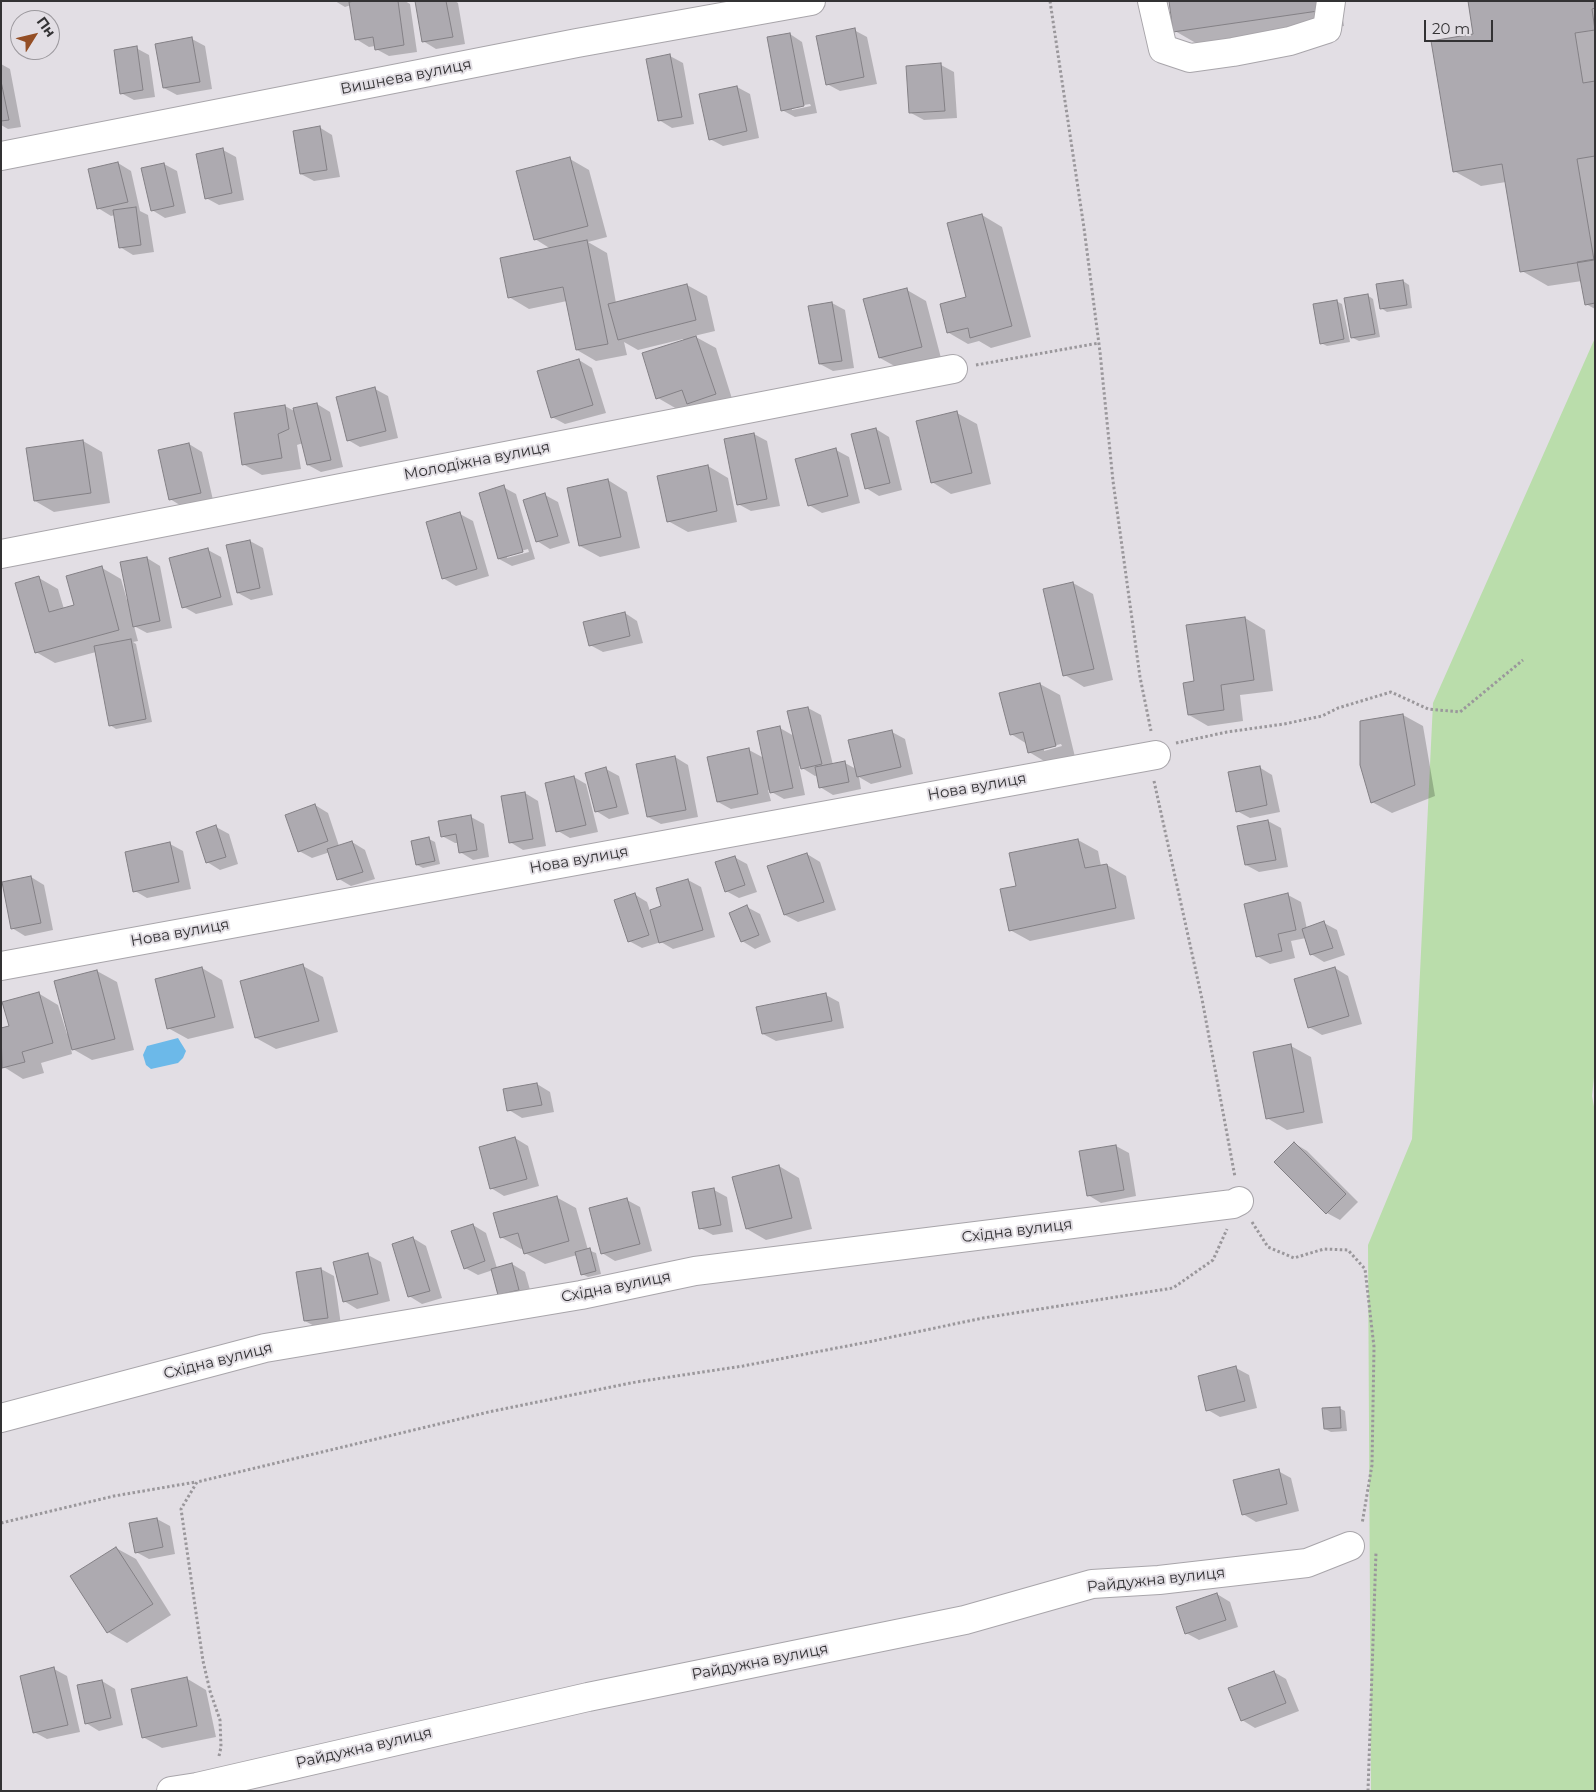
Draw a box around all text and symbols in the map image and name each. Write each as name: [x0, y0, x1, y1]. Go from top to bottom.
north arrow: [10, 10, 60, 60]
scale bar: [1426, 10, 1495, 42]
text: Пн: [33, 13, 60, 41]
text: 20 m: [1432, 19, 1470, 38]
street label: Вишнева вулиця: [339, 55, 473, 99]
street label: Молодіжна вулиця: [403, 438, 551, 484]
street label: Нова вулиця: [926, 769, 1028, 805]
street label: Нова вулиця: [528, 842, 630, 878]
street label: Нова вулиця: [129, 915, 231, 951]
street label: Східна вулиця: [961, 1215, 1073, 1247]
street label: Східна вулиця: [560, 1268, 672, 1306]
street label: Східна вулиця: [162, 1339, 274, 1383]
street label: Райдужна вулиця: [1086, 1564, 1226, 1596]
street label: Райдужна вулиця: [690, 1640, 830, 1684]
street label: Райдужна вулиця: [294, 1724, 434, 1772]

